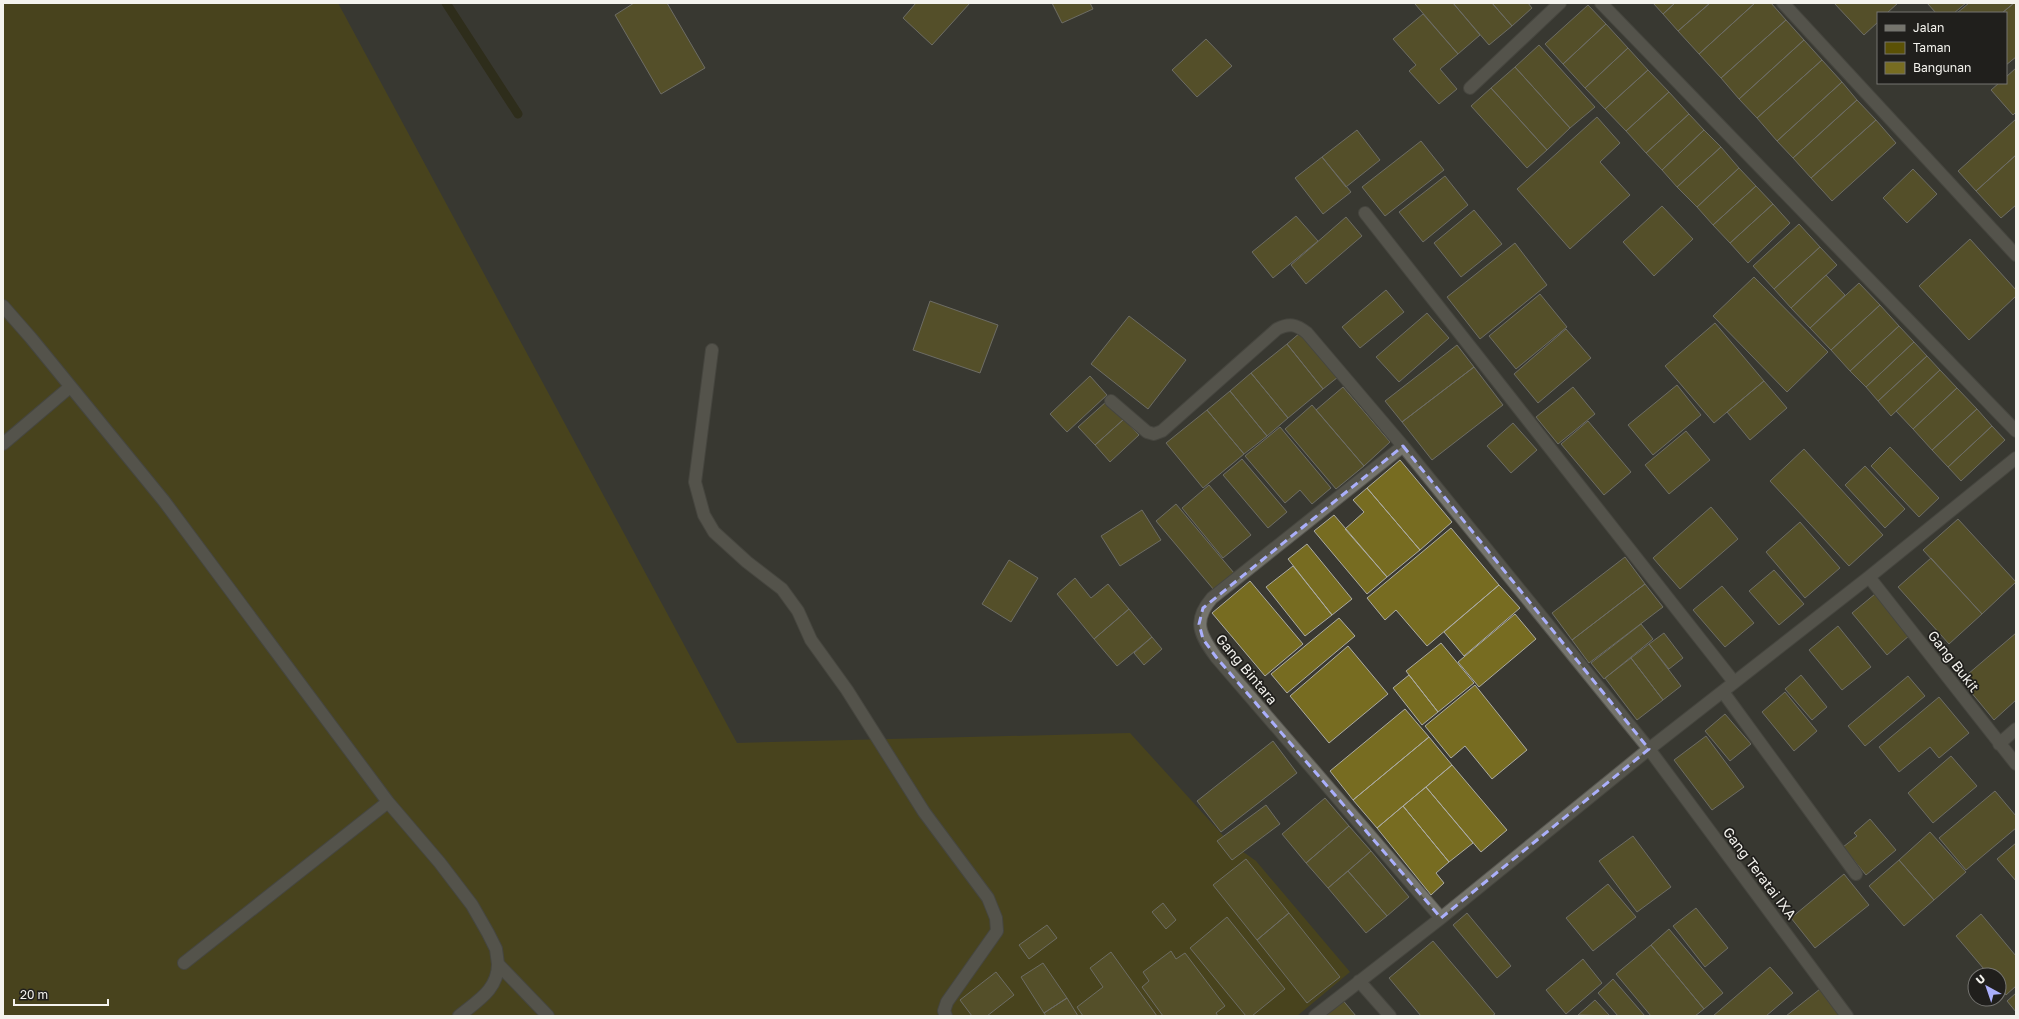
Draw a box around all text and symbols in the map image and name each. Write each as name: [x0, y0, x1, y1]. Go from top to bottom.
legend: [1877, 12, 2007, 84]
text: Jalan: [1913, 20, 1944, 35]
text: Taman: [1913, 40, 1951, 55]
text: Bangunan: [1913, 60, 1971, 75]
street label: Gang Bukit: [1925, 627, 1983, 695]
street label: Gang Bintara: [1213, 630, 1281, 708]
street label: Gang Teratai IXA: [1720, 823, 1801, 923]
north arrow: [1967, 967, 2007, 1007]
text: U: [1973, 971, 1988, 987]
scale bar: [14, 981, 108, 1007]
text: 20 m: [20, 987, 48, 1002]

